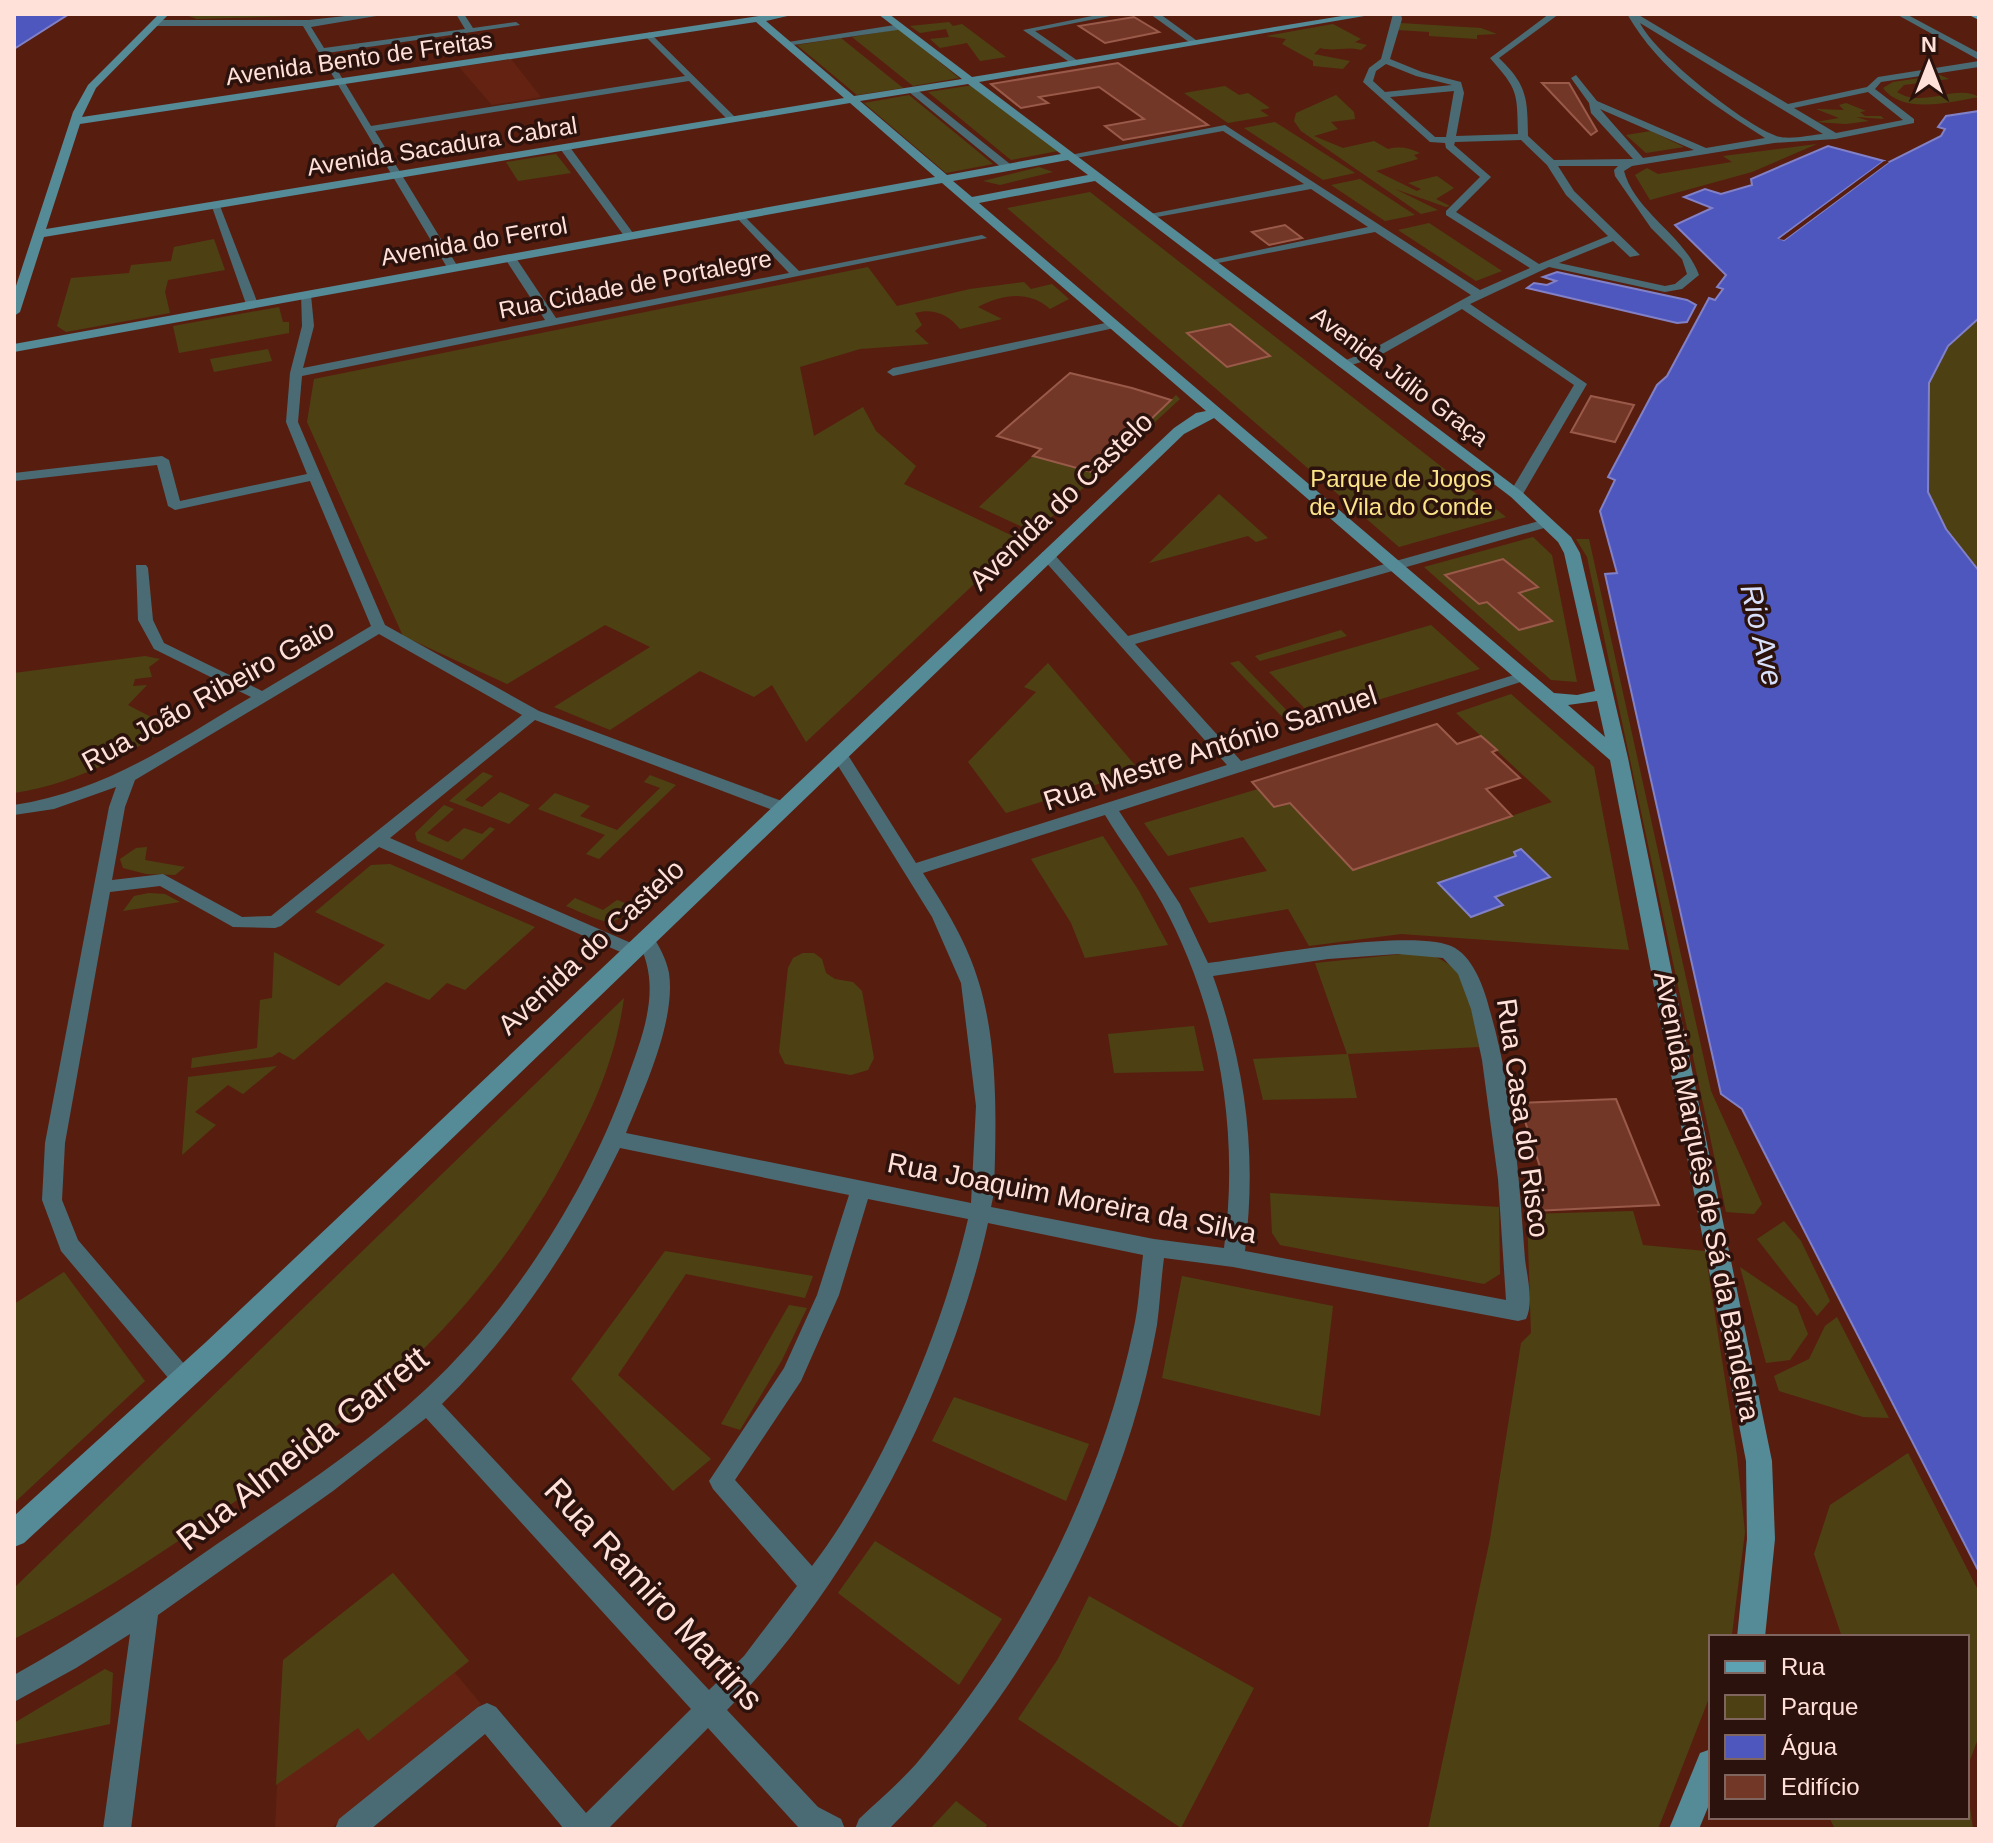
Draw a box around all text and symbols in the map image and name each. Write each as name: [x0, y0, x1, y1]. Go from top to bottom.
north arrow: [1889, 24, 1969, 104]
street label: Avenida Bento de Freitas: [224, 26, 494, 90]
text: N: [1921, 32, 1937, 57]
street label: Avenida Sacadura Cabral: [305, 111, 579, 181]
street label: Avenida do Ferrol: [379, 211, 569, 271]
street label: Rua Cidade de Portalegre: [496, 244, 774, 324]
street label: Avenida Júlio Graça: [1306, 301, 1494, 452]
street label: Avenida do Castelo: [963, 406, 1159, 596]
park label: Parque de Jogos de Vila do Conde: [1309, 465, 1493, 520]
water label: Rio Ave: [1734, 581, 1790, 689]
street label: Rua João Ribeiro Gaio: [77, 613, 339, 777]
street label: Rua Mestre António Samuel: [1039, 679, 1381, 817]
street label: Avenida do Castelo: [492, 853, 690, 1041]
street label: Avenida Marquês de Sá da Bandeira: [1648, 969, 1766, 1424]
street label: Rua Casa do Risco: [1491, 996, 1555, 1240]
street label: Rua Joaquim Moreira da Silva: [885, 1147, 1259, 1249]
street label: Rua Almeida Garrett: [169, 1338, 435, 1558]
street label: Rua Ramiro Martins: [537, 1470, 771, 1718]
legend: [1709, 1635, 1969, 1819]
text: Rua: [1781, 1653, 1826, 1680]
text: Parque: [1781, 1693, 1858, 1720]
text: Água: [1781, 1733, 1838, 1760]
text: Edifício: [1781, 1773, 1860, 1800]

